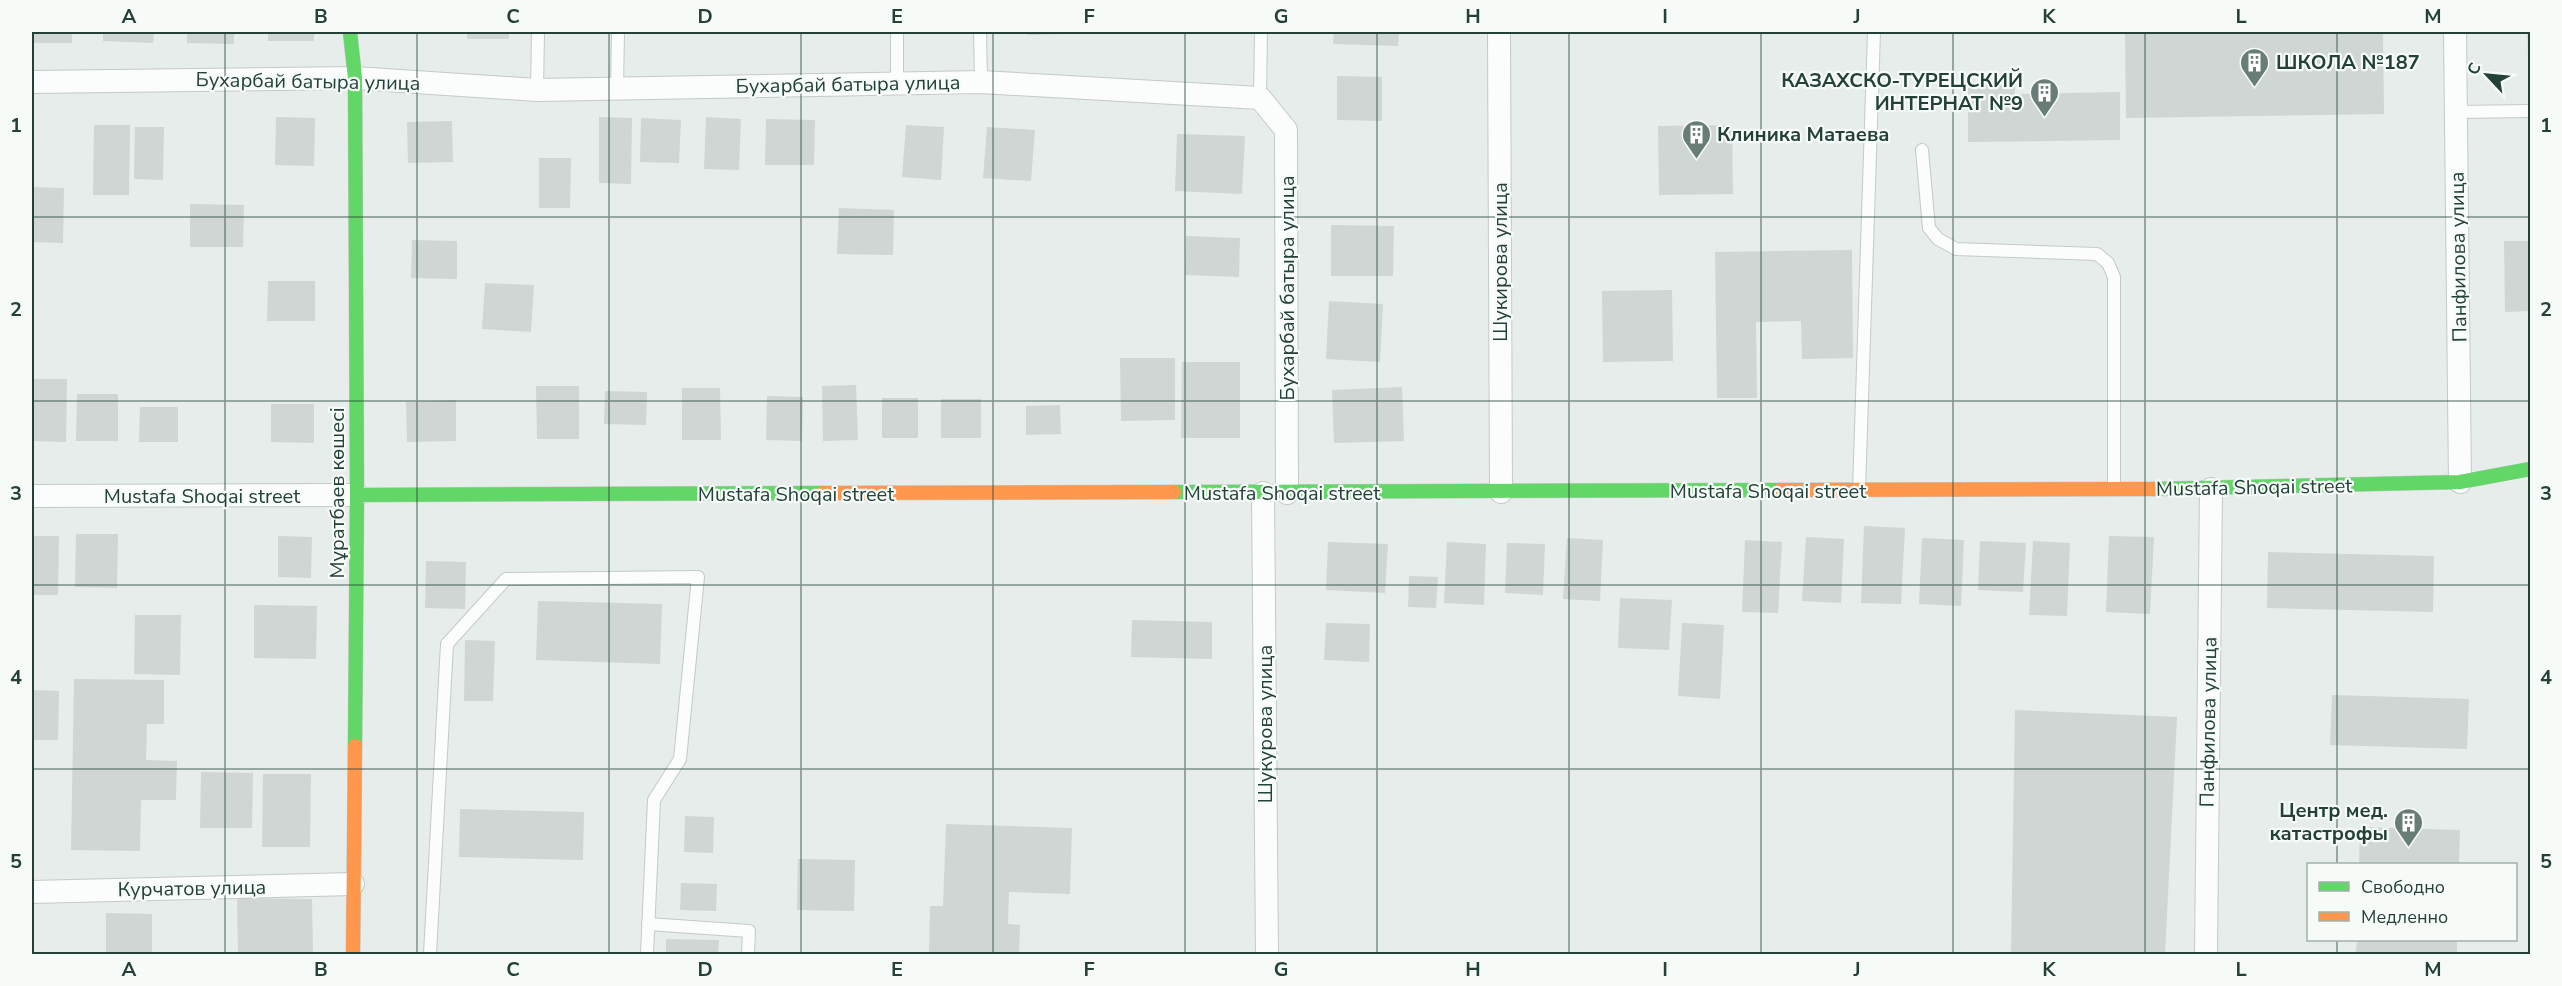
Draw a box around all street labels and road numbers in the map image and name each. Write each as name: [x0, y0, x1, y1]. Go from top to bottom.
street label: Бухарбай батыра улица: [195, 66, 421, 97]
street label: Бухарбай батыра улица: [735, 69, 961, 100]
street label: Панфилова улица: [2444, 171, 2473, 343]
street label: Бухарбай батыра улица: [1274, 176, 1301, 400]
street label: Шукирова улица: [1487, 182, 1514, 342]
street label: Мұратбаев көшесі: [324, 408, 351, 578]
street label: Mustafa Shoqai street: [2156, 472, 2353, 503]
street label: Mustafa Shoqai street: [1670, 478, 1867, 505]
street label: Mustafa Shoqai street: [1184, 480, 1381, 507]
street label: Mustafa Shoqai street: [698, 481, 895, 508]
street label: Mustafa Shoqai street: [104, 483, 301, 510]
street label: Панфилова улица: [2194, 636, 2223, 808]
street label: Шукурова улица: [1252, 645, 1279, 803]
street label: Курчатов улица: [118, 874, 266, 903]

